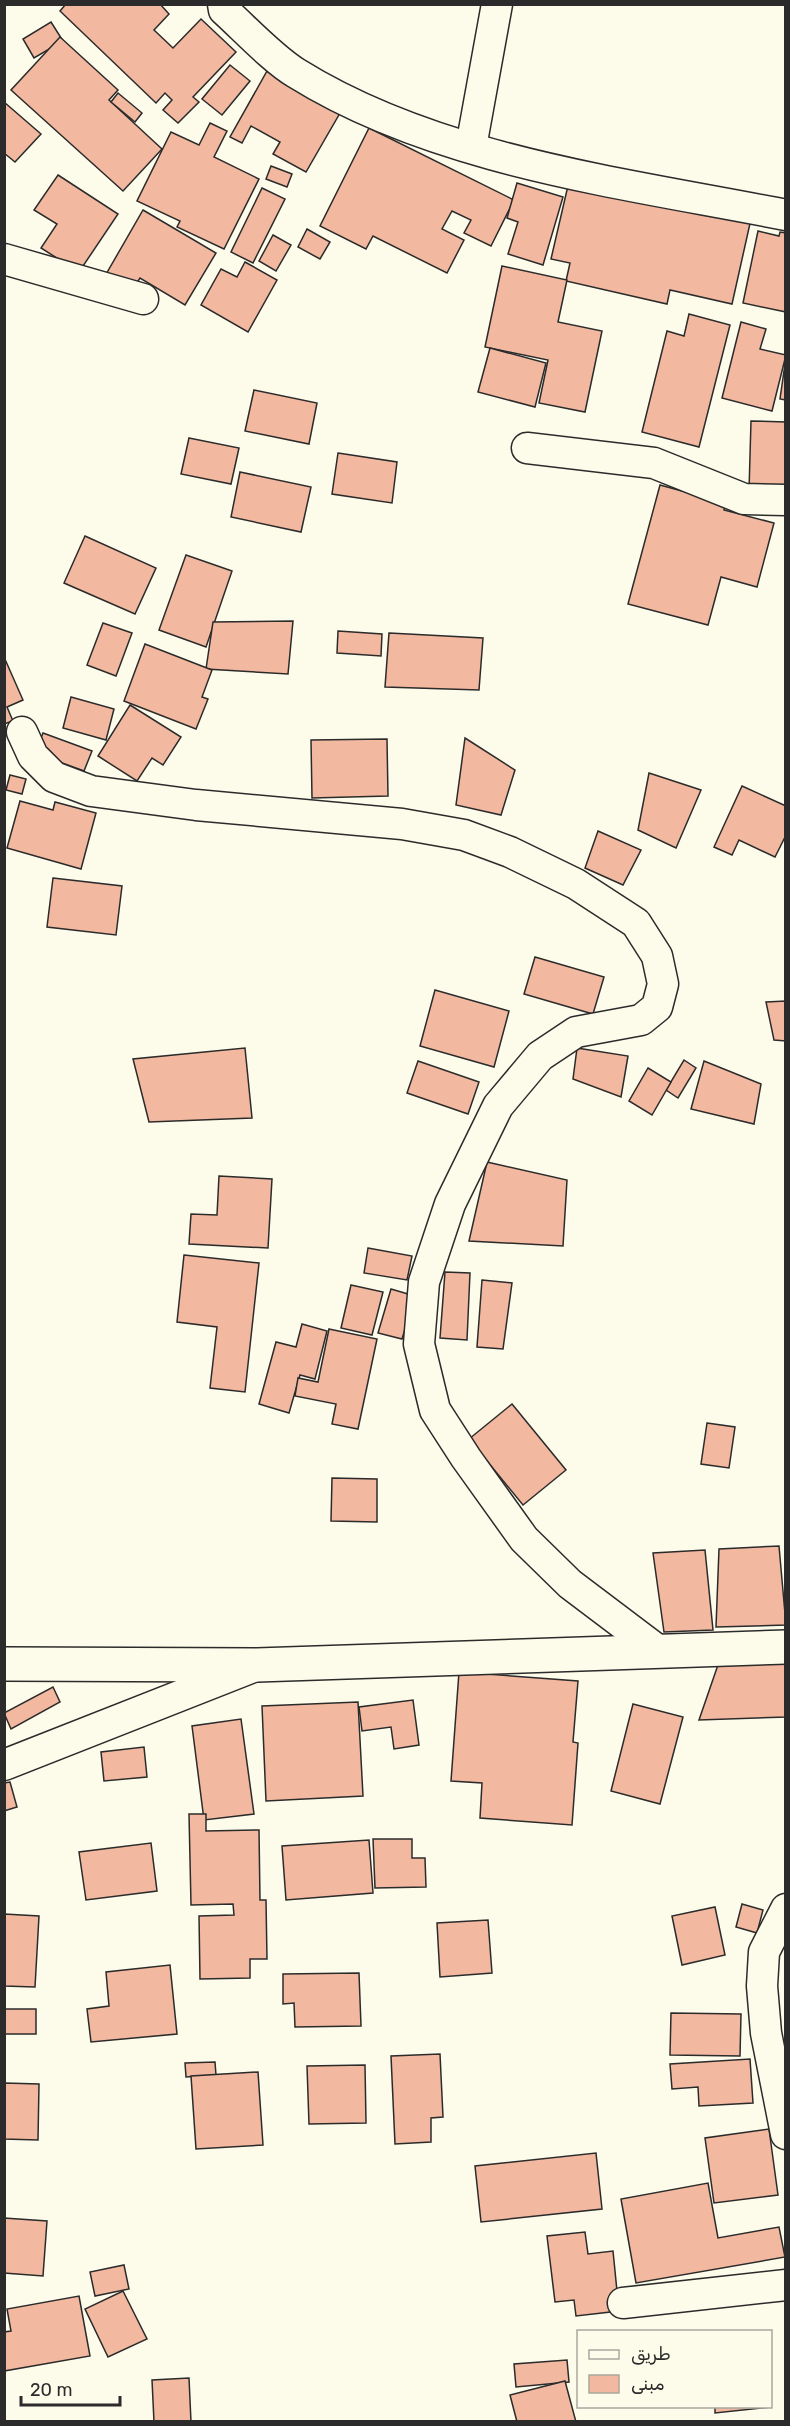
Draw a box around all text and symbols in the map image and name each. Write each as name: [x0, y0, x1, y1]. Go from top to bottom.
legend: [577, 2330, 772, 2408]
text: طريق: [631, 2343, 671, 2365]
scale bar: [21, 2369, 120, 2407]
text: مبنى: [631, 2373, 665, 2395]
text: 20 m: [30, 2379, 72, 2401]

